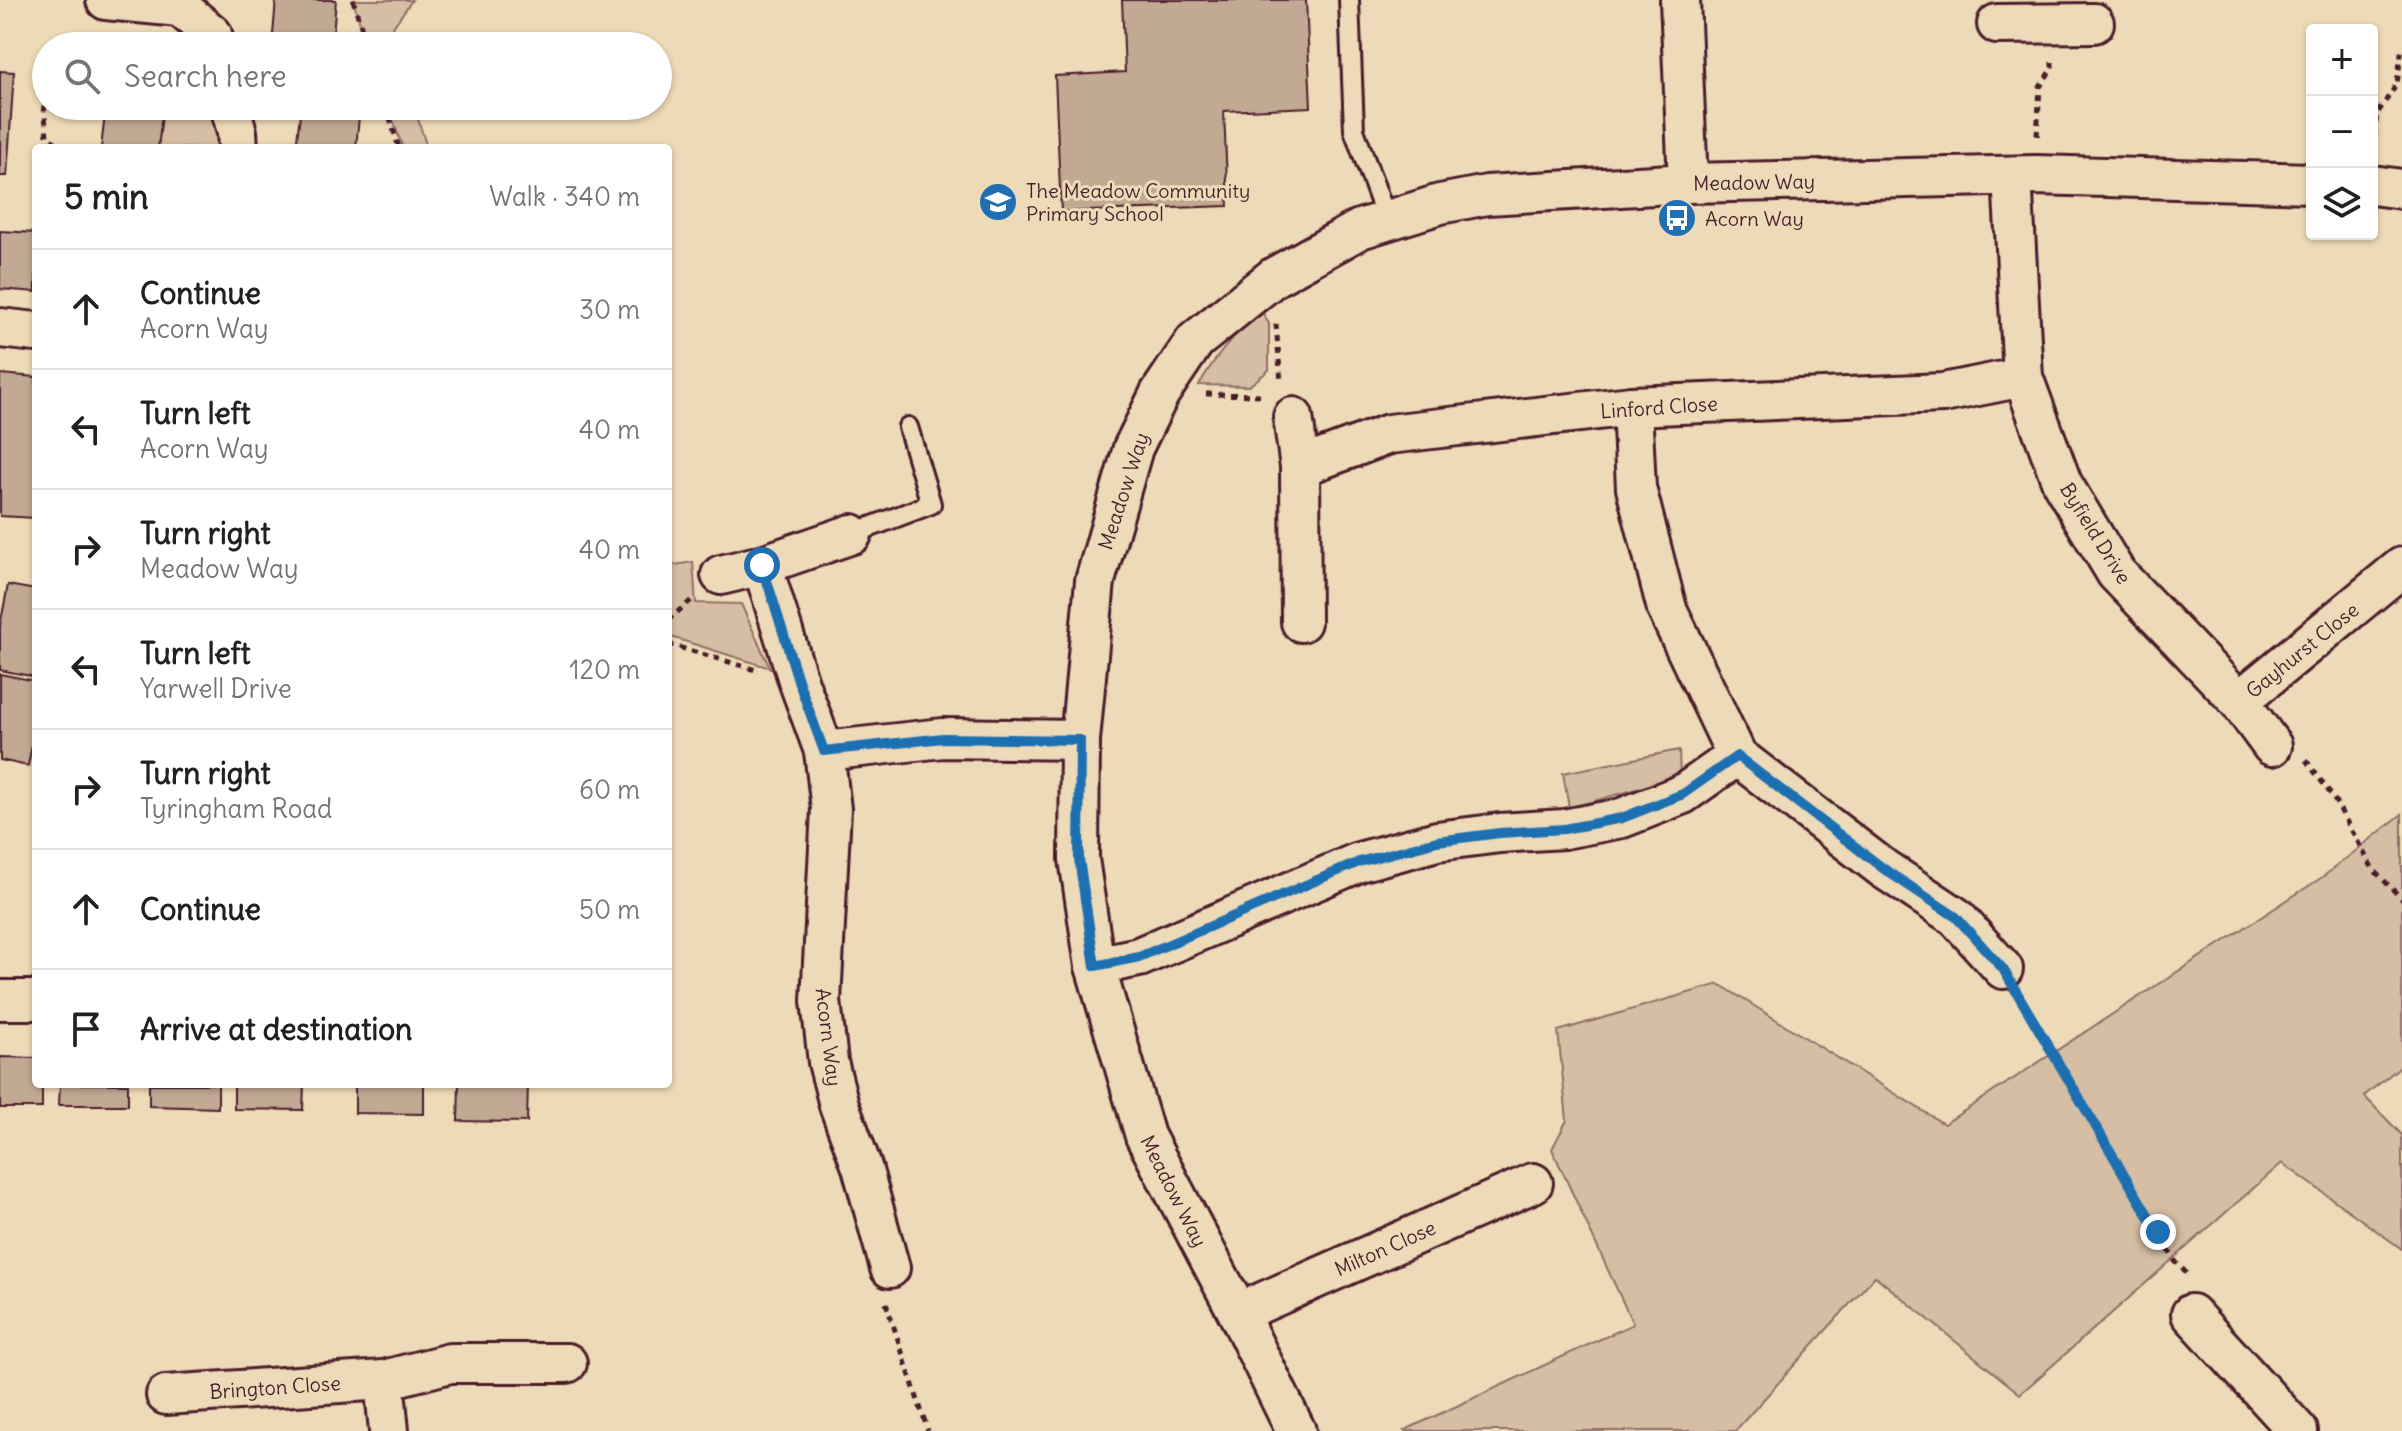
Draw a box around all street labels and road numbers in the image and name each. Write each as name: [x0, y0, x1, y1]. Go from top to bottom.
street label: Meadow Way: [1693, 168, 1815, 196]
street label: Linford Close: [1599, 390, 1719, 424]
street label: Meadow Way: [1092, 429, 1154, 553]
street label: Byfield Drive: [2055, 478, 2137, 588]
street label: Gayhurst Close: [2241, 597, 2363, 703]
street label: Acorn Way: [811, 986, 847, 1088]
street label: Meadow Way: [1135, 1131, 1213, 1251]
street label: Milton Close: [1330, 1215, 1440, 1281]
street label: Brington Close: [209, 1370, 341, 1404]

